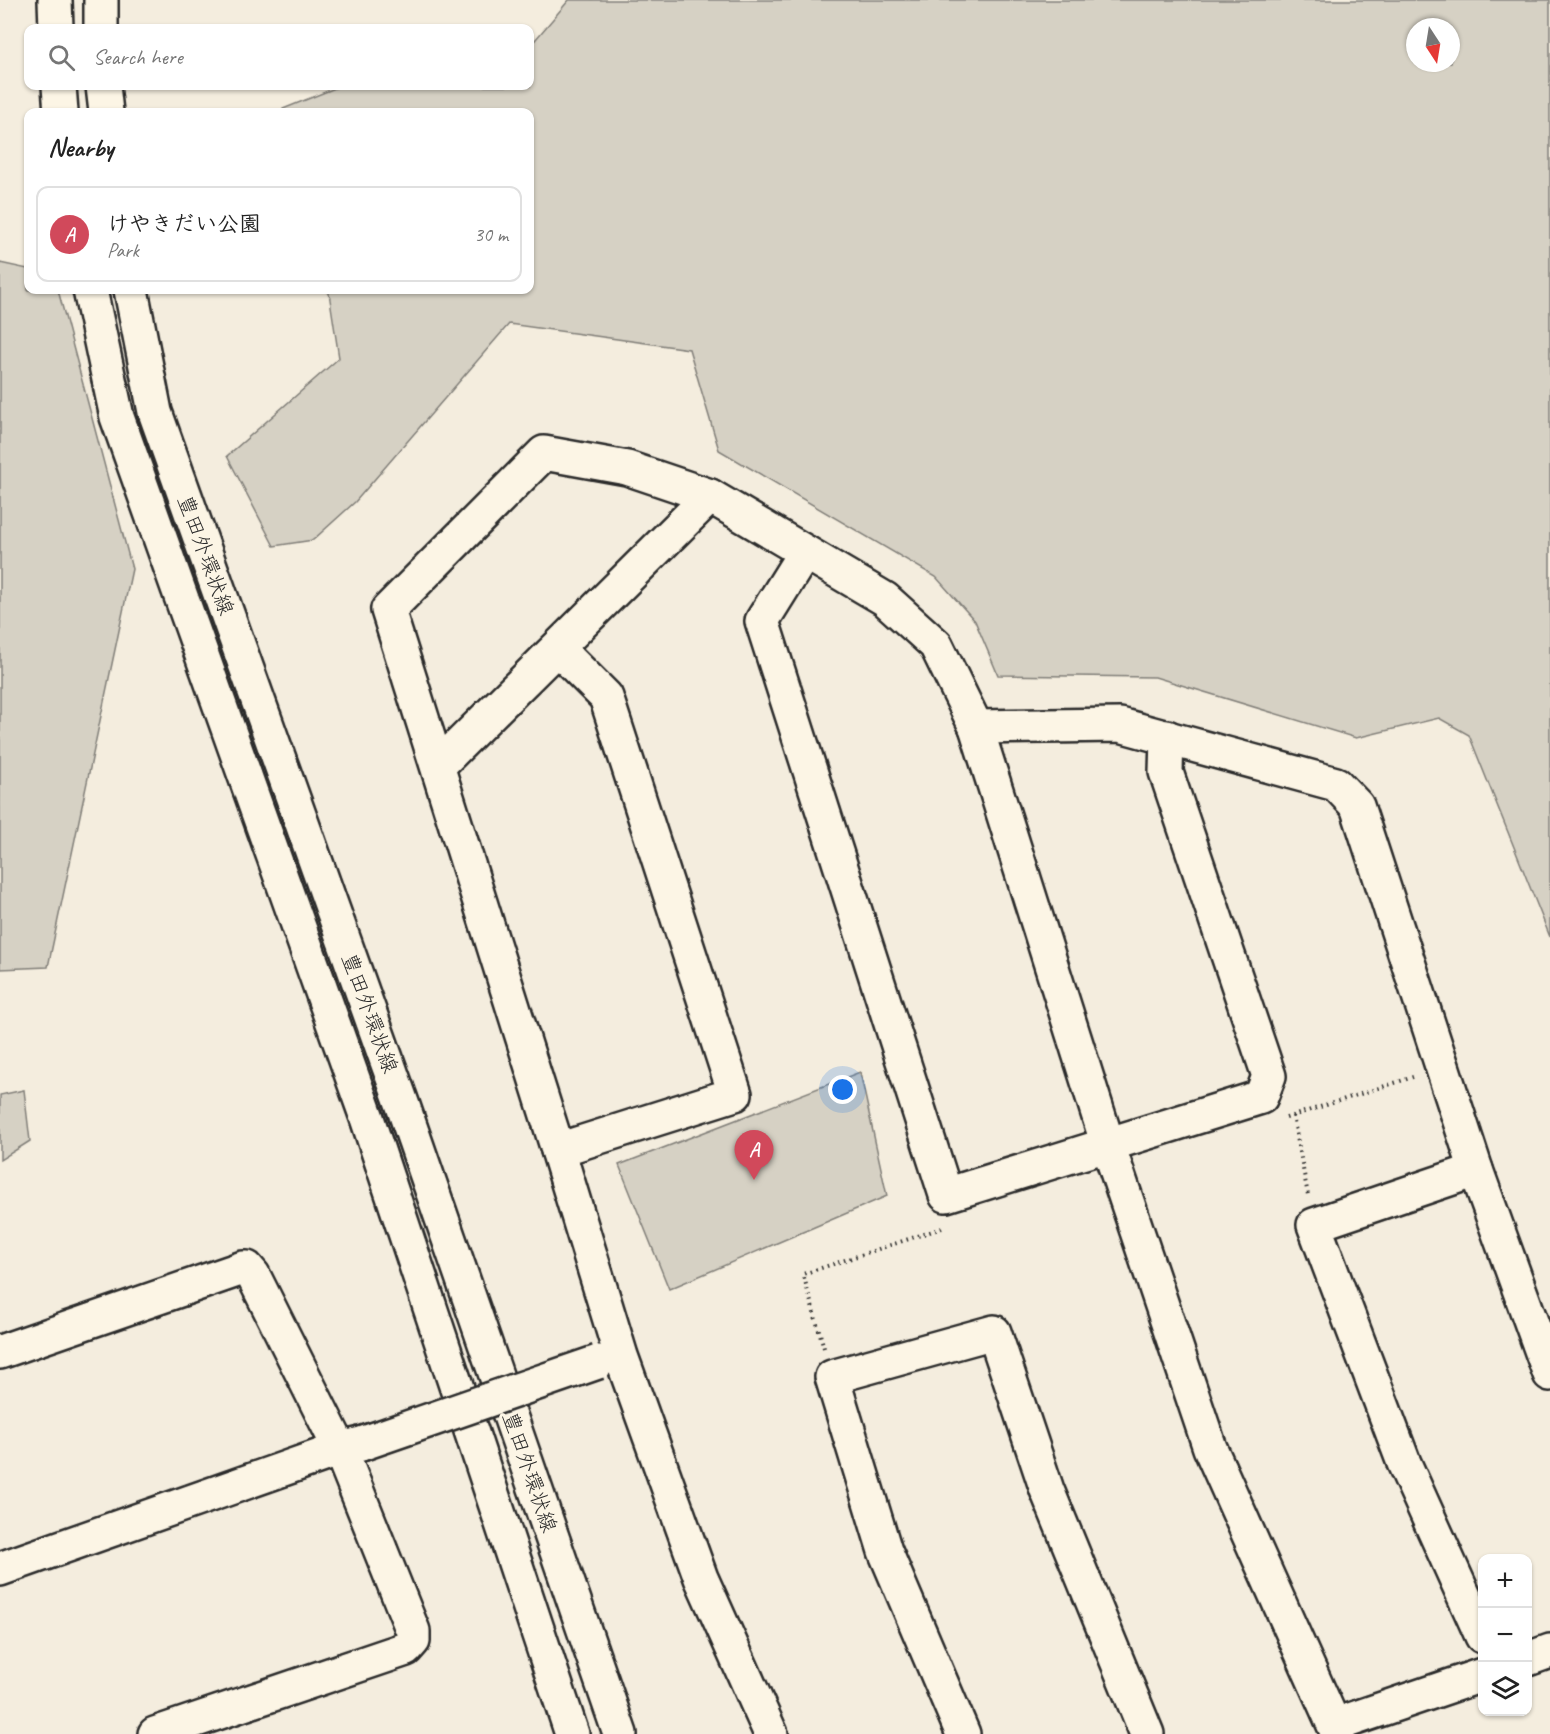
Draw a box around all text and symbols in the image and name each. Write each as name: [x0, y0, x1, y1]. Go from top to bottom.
north arrow: [1406, 18, 1460, 72]
search box: [24, 24, 534, 90]
icon: search: [45, 41, 78, 74]
text: Search here: [93, 43, 183, 71]
text: Nearby: [48, 131, 113, 164]
text: けやきだい公園: [107, 210, 261, 238]
text: A: [64, 222, 75, 247]
text: 30 m: [474, 222, 508, 247]
text: Park: [107, 238, 139, 263]
street label: 豊田外環状線: [172, 491, 240, 619]
street label: 豊田外環状線: [336, 949, 404, 1077]
your location: [828, 1075, 857, 1104]
pin: A: [734, 1130, 774, 1180]
street label: 豊田外環状線: [497, 1408, 563, 1536]
map controls: [1478, 1554, 1532, 1716]
button: +: [1478, 1554, 1532, 1608]
button: −: [1478, 1608, 1532, 1662]
button: layers: [1478, 1662, 1532, 1716]

